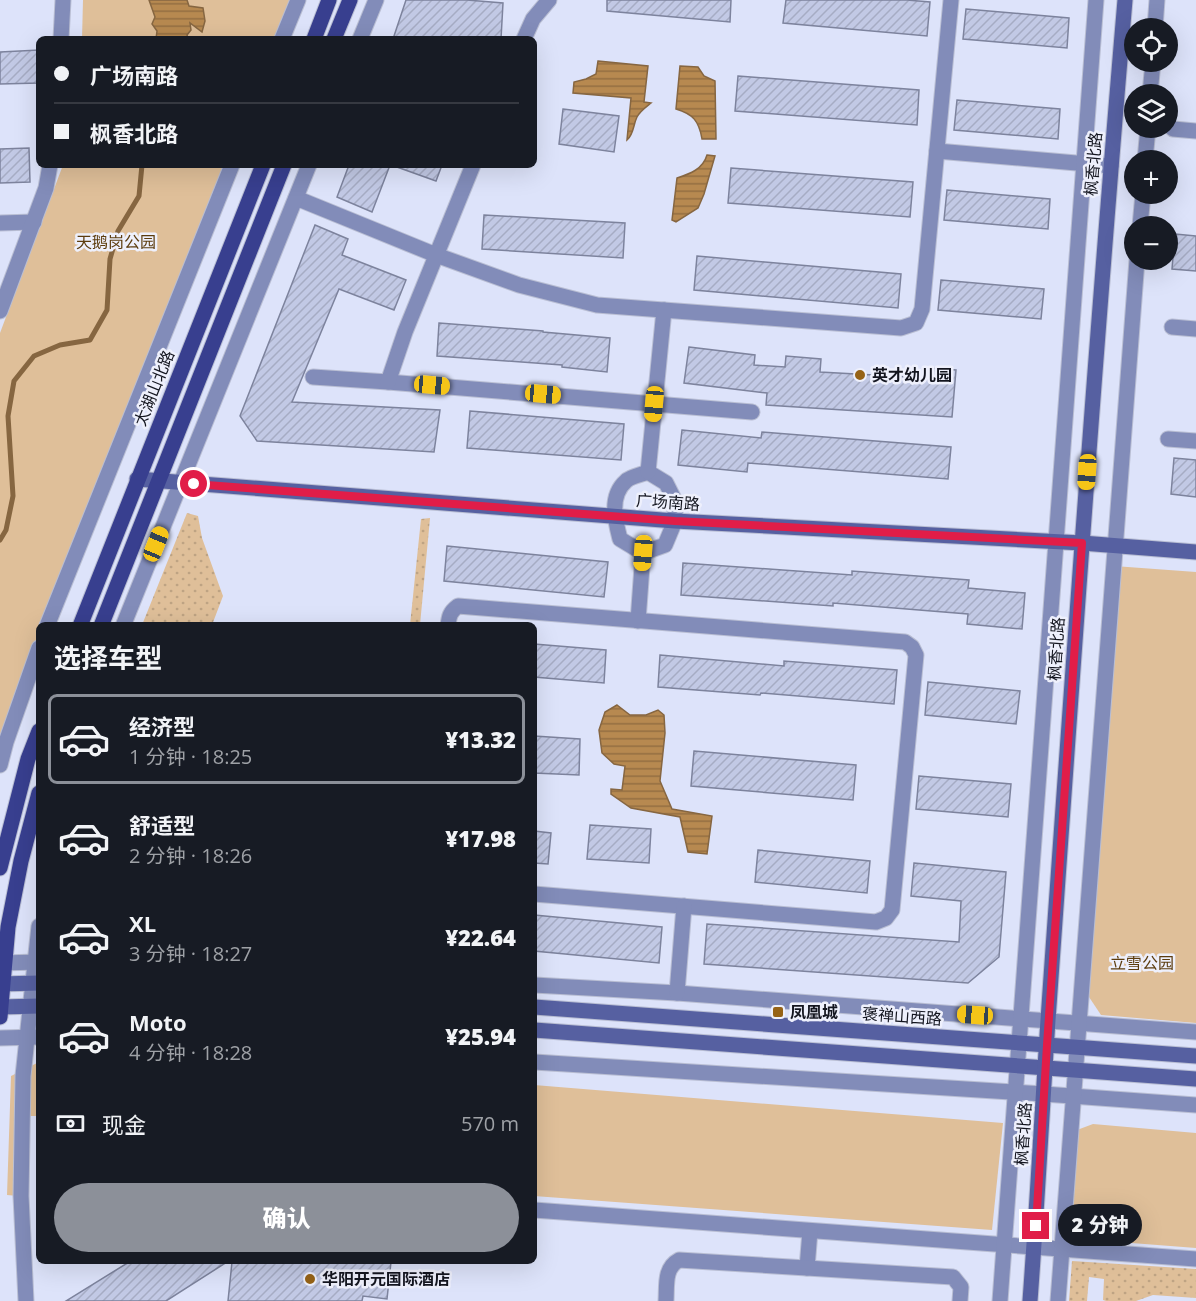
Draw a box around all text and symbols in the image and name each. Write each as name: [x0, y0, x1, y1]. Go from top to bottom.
map controls: [1124, 18, 1178, 270]
button: locate: [1124, 18, 1178, 72]
text: 广场南路: [90, 60, 178, 90]
button: layers: [1124, 84, 1178, 138]
text: 枫香北路: [90, 118, 178, 148]
street label: 枫香北路: [1079, 131, 1107, 197]
button: +: [1124, 150, 1178, 204]
button: −: [1124, 216, 1178, 270]
park label: 天鹅岗公园: [76, 231, 156, 253]
street label: 太湖山北路: [129, 347, 179, 429]
place label: 英才幼儿园: [872, 364, 952, 386]
marker: 英才幼儿园: [853, 368, 867, 382]
car: [413, 374, 451, 396]
car: [524, 383, 562, 405]
car: [643, 385, 665, 423]
car: [1077, 453, 1097, 491]
route start: [180, 470, 207, 497]
street label: 广场南路: [635, 489, 701, 515]
car: [141, 524, 171, 564]
car: [633, 534, 653, 572]
street label: 枫香北路: [1043, 616, 1069, 682]
text: 选择车型: [54, 639, 162, 676]
text: 经济型: [129, 711, 195, 741]
icon: car: [57, 712, 111, 766]
text: ¥13.32: [445, 724, 516, 754]
text: 1 分钟 · 18:25: [129, 743, 252, 770]
text: 舒适型: [129, 810, 195, 840]
icon: car: [57, 811, 111, 865]
text: ¥17.98: [445, 823, 516, 853]
text: 2 分钟 · 18:26: [129, 842, 252, 869]
text: XL: [129, 908, 156, 938]
icon: car: [57, 910, 111, 964]
text: ¥22.64: [445, 922, 516, 952]
text: 3 分钟 · 18:27: [129, 940, 252, 967]
park label: 立雪公园: [1110, 952, 1174, 974]
place label: 凤凰城: [790, 1001, 838, 1023]
street label: 褒禅山西路: [861, 1002, 943, 1030]
marker: 凤凰城: [771, 1005, 785, 1019]
car: [956, 1005, 994, 1025]
text: Moto: [129, 1007, 187, 1037]
icon: car: [57, 1009, 111, 1063]
text: ¥25.94: [445, 1021, 516, 1051]
text: 4 分钟 · 18:28: [129, 1039, 252, 1066]
street label: 枫香北路: [1010, 1101, 1036, 1167]
icon: cash: [54, 1107, 87, 1140]
text: 现金: [102, 1109, 146, 1139]
text: 570 m: [461, 1110, 519, 1137]
button: 确认: [54, 1183, 519, 1252]
callout: 2 分钟: [1057, 1205, 1141, 1247]
text: 2 分钟: [1072, 1211, 1128, 1238]
route end: [1022, 1212, 1049, 1239]
place label: 华阳开元国际酒店: [322, 1268, 450, 1290]
marker: 华阳开元国际酒店: [303, 1272, 317, 1286]

